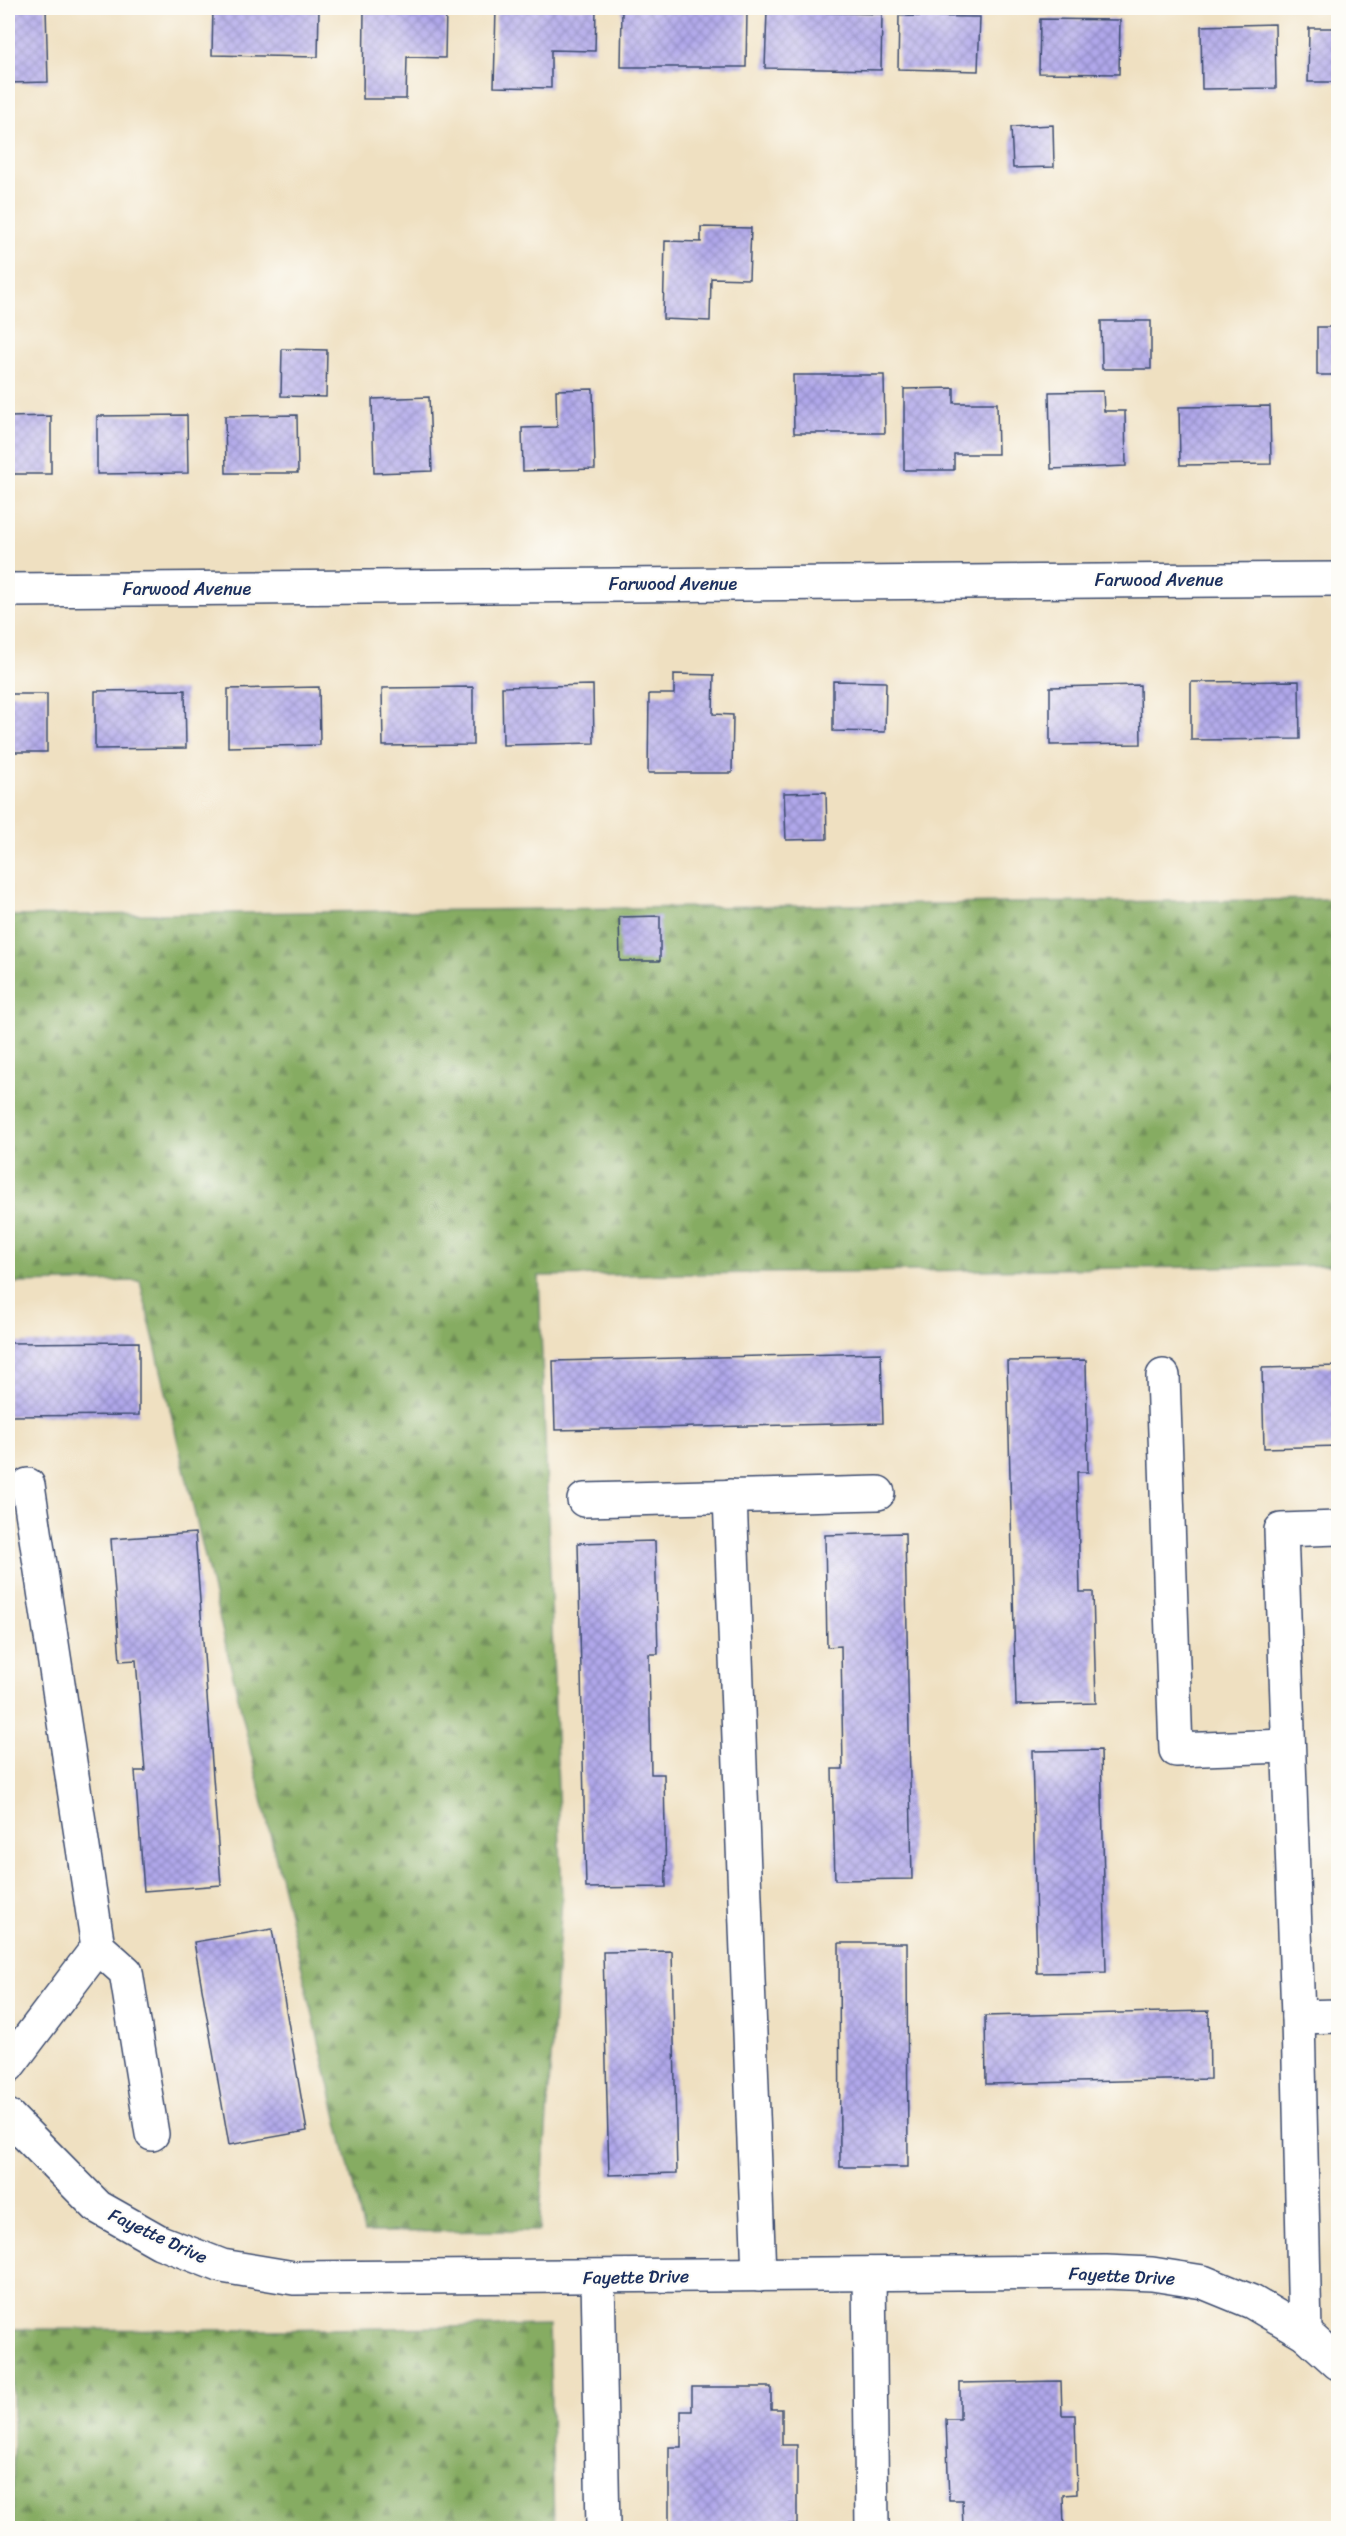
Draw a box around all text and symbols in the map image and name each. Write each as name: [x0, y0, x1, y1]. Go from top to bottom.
street label: Farwood Avenue: [1095, 564, 1223, 596]
street label: Farwood Avenue: [609, 568, 737, 600]
street label: Farwood Avenue: [123, 573, 251, 605]
street label: Fayette Drive: [103, 2199, 213, 2273]
street label: Fayette Drive: [1068, 2257, 1176, 2295]
street label: Fayette Drive: [583, 2260, 689, 2294]

